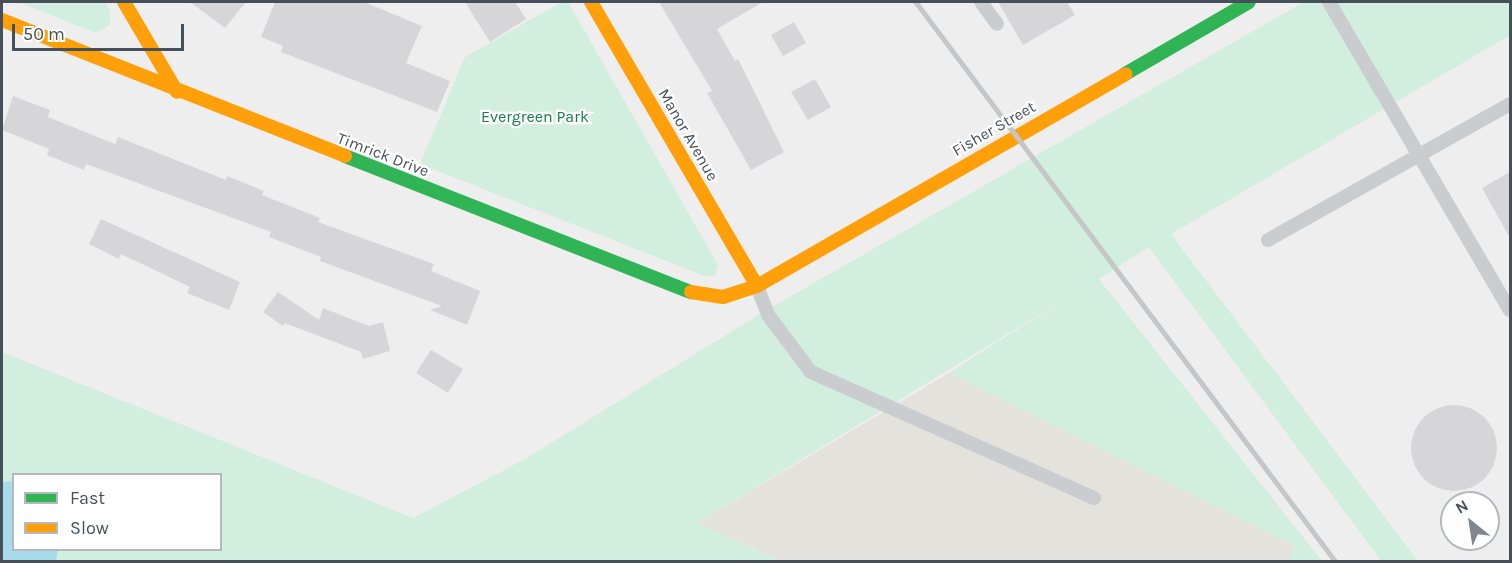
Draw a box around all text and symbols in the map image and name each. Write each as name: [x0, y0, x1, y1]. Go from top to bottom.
scale bar: [15, 12, 188, 50]
text: 50 m: [23, 23, 65, 45]
street label: Manor Avenue: [654, 86, 722, 184]
street label: Fisher Street: [949, 97, 1039, 161]
park label: Evergreen Park: [481, 107, 589, 127]
street label: Timrick Drive: [334, 129, 432, 181]
legend: [12, 473, 222, 551]
text: Fast: [70, 487, 105, 509]
north arrow: [1440, 491, 1500, 551]
text: N: [1452, 496, 1471, 518]
text: Slow: [70, 517, 109, 539]

